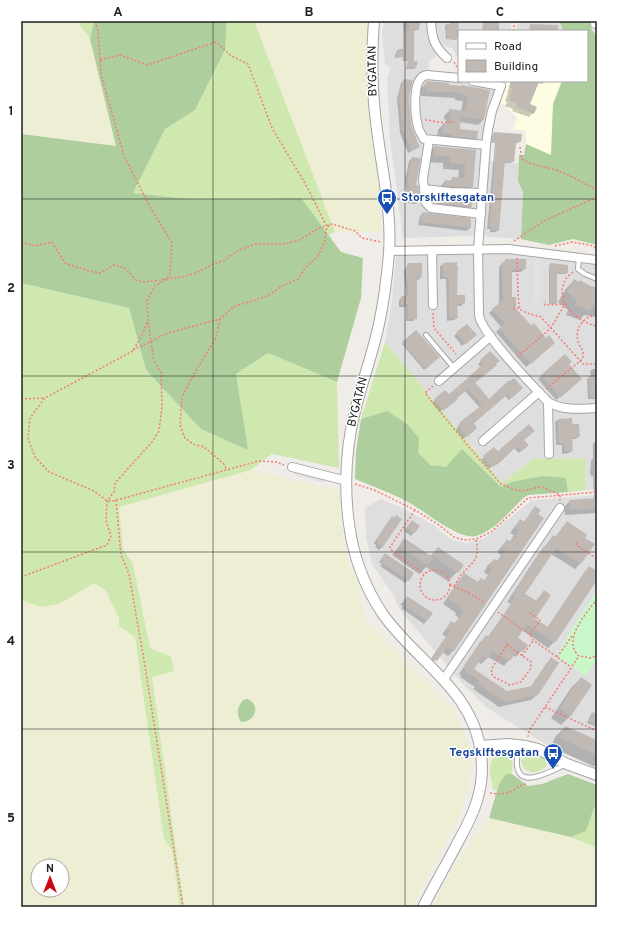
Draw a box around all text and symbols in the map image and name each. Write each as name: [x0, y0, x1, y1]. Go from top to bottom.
text: A: [113, 5, 123, 21]
text: B: [305, 5, 314, 21]
text: C: [496, 5, 504, 21]
legend: [458, 30, 588, 82]
text: Road: [494, 39, 522, 55]
street label: BYGATAN: [365, 45, 381, 97]
text: Building: [494, 59, 538, 75]
text: 1: [8, 104, 14, 120]
bus stop icon: Storskiftesgatan: [376, 187, 398, 215]
place label: Storskiftesgatan: [401, 190, 494, 206]
text: 2: [7, 281, 15, 297]
street label: BYGATAN: [344, 375, 372, 429]
text: 3: [7, 458, 15, 474]
text: 4: [7, 634, 15, 650]
bus stop icon: Tegskiftesgatan: [542, 742, 564, 770]
place label: Tegskiftesgatan: [449, 745, 539, 761]
text: 5: [7, 811, 15, 827]
north arrow: [30, 858, 70, 898]
text: N: [46, 862, 54, 876]

